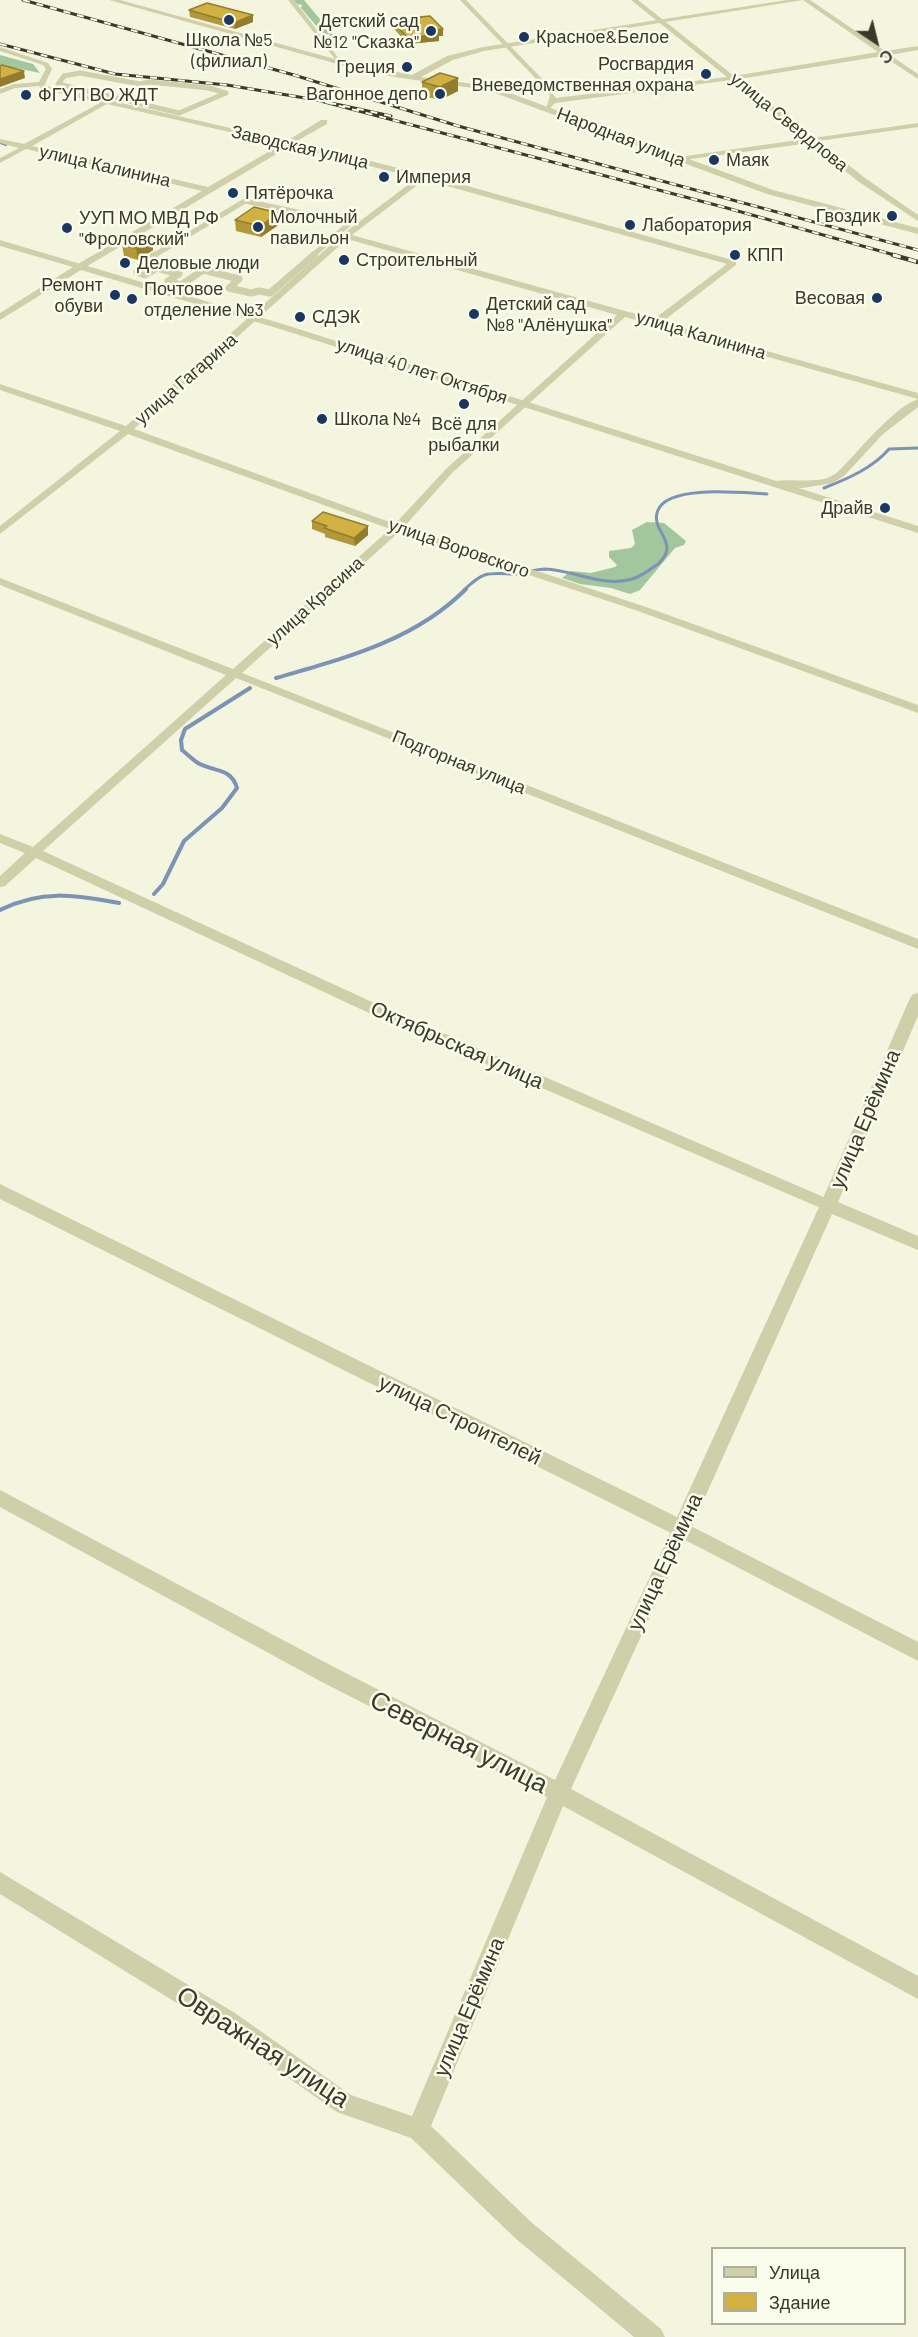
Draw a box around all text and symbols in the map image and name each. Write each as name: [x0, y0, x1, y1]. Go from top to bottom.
place label: Детский сад №12 "Сказка": [313, 10, 419, 52]
north arrow: [846, 12, 906, 72]
marker: Школа №5 (филиал): [222, 13, 236, 27]
marker: Детский сад №12 "Сказка": [424, 24, 438, 38]
place label: Красное&Белое: [536, 26, 669, 48]
place label: Школа №5 (филиал): [186, 29, 272, 72]
marker: Красное&Белое: [517, 30, 531, 44]
text: С: [876, 46, 897, 68]
place label: Росгвардия Вневедомственная охрана: [472, 53, 694, 96]
place label: Греция: [336, 56, 395, 78]
marker: Греция: [400, 60, 414, 74]
marker: Росгвардия Вневедомственная охрана: [699, 67, 713, 81]
street label: улица Свердлова: [726, 68, 852, 176]
place label: Вагонное депо: [306, 83, 428, 105]
place label: ФГУП ВО ЖДТ: [38, 84, 158, 106]
marker: Вагонное депо: [433, 87, 447, 101]
marker: ФГУП ВО ЖДТ: [19, 88, 33, 102]
street label: Народная улица: [554, 103, 688, 171]
street label: Заводская улица: [229, 121, 371, 173]
street label: улица Калинина: [37, 140, 173, 192]
place label: Маяк: [726, 149, 769, 171]
marker: Маяк: [707, 153, 721, 167]
place label: Империя: [396, 166, 471, 188]
marker: Империя: [377, 170, 391, 184]
place label: Пятёрочка: [245, 182, 333, 204]
marker: Пятёрочка: [226, 186, 240, 200]
place label: Гвоздик: [816, 205, 880, 227]
place label: Молочный павильон: [270, 206, 357, 248]
place label: УУП МО МВД РФ "Фроловский": [79, 207, 219, 250]
marker: Гвоздик: [885, 209, 899, 223]
place label: Лаборатория: [642, 214, 752, 236]
marker: Лаборатория: [623, 218, 637, 232]
marker: Молочный павильон: [251, 220, 265, 234]
marker: УУП МО МВД РФ "Фроловский": [60, 221, 74, 235]
place label: КПП: [747, 244, 783, 266]
marker: КПП: [728, 248, 742, 262]
place label: Строительный: [356, 249, 478, 271]
place label: Деловые люди: [137, 252, 260, 274]
marker: Строительный: [337, 253, 351, 267]
marker: Деловые люди: [118, 256, 132, 270]
place label: Ремонт обуви: [41, 274, 103, 316]
place label: Почтовое отделение №3: [144, 278, 264, 320]
place label: Весовая: [795, 287, 865, 309]
marker: Ремонт обуви: [108, 288, 122, 302]
marker: Весовая: [870, 291, 884, 305]
marker: Почтовое отделение №3: [125, 292, 139, 306]
place label: Детский сад №8 "Алёнушка": [486, 293, 612, 336]
place label: СДЭК: [312, 306, 360, 328]
street label: улица Калинина: [634, 306, 768, 364]
marker: Детский сад №8 "Алёнушка": [467, 307, 481, 321]
marker: СДЭК: [293, 310, 307, 324]
street label: улица Гагарина: [131, 329, 241, 429]
street label: улица 40 лет Октября: [334, 333, 510, 409]
marker: Всё для рыбалки: [457, 397, 471, 411]
place label: Школа №4: [334, 408, 422, 430]
marker: Школа №4: [315, 412, 329, 426]
place label: Всё для рыбалки: [428, 413, 500, 456]
place label: Драйв: [821, 497, 873, 519]
marker: Драйв: [878, 501, 892, 515]
street label: улица Воровского: [386, 514, 532, 582]
street label: улица Красина: [262, 552, 368, 650]
street label: Подгорная улица: [389, 725, 529, 799]
street label: Октябрьская улица: [367, 996, 547, 1094]
street label: улица Ерёмина: [824, 1046, 906, 1192]
street label: улица Строителей: [375, 1370, 545, 1470]
street label: улица Ерёмина: [622, 1489, 708, 1635]
street label: Северная улица: [365, 1684, 553, 1800]
street label: улица Ерёмина: [428, 1934, 510, 2080]
street label: Овражная улица: [171, 1979, 355, 2115]
legend: [711, 2247, 906, 2325]
text: Улица: [769, 2261, 820, 2283]
text: Здание: [769, 2291, 830, 2313]

